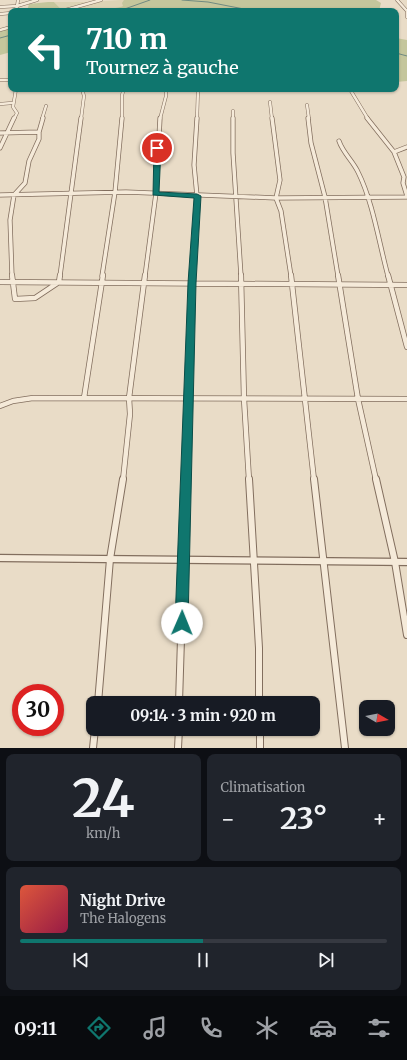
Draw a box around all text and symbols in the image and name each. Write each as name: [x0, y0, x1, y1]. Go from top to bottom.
text: 710 m: [86, 21, 167, 57]
icon: left: [20, 24, 72, 76]
text: Tournez à gauche: [86, 56, 239, 79]
pin: [140, 131, 174, 165]
icon: arrive: [146, 137, 168, 159]
position arrow: [161, 602, 203, 644]
speed limit sign: 30: [12, 684, 64, 736]
north arrow: [359, 700, 395, 736]
map controls: [359, 700, 395, 736]
text: 09:14 · 3 min · 920 m: [130, 706, 276, 725]
text: 24: [72, 766, 135, 831]
text: Climatisation: [221, 779, 305, 796]
text: 23°: [280, 799, 328, 837]
text: −: [221, 805, 235, 833]
text: +: [372, 805, 387, 833]
text: km/h: [86, 825, 120, 842]
text: Night Drive: [80, 891, 165, 910]
text: The Halogens: [80, 910, 166, 927]
icon: previous: [70, 949, 92, 971]
icon: pause: [192, 949, 214, 971]
icon: next: [315, 949, 337, 971]
icon: directions: [85, 1014, 113, 1042]
icon: music: [141, 1014, 169, 1042]
icon: phone: [197, 1014, 225, 1042]
icon: climate: [253, 1014, 281, 1042]
icon: car: [309, 1014, 337, 1042]
icon: filters: [365, 1014, 393, 1042]
text: 09:11: [14, 1017, 57, 1040]

